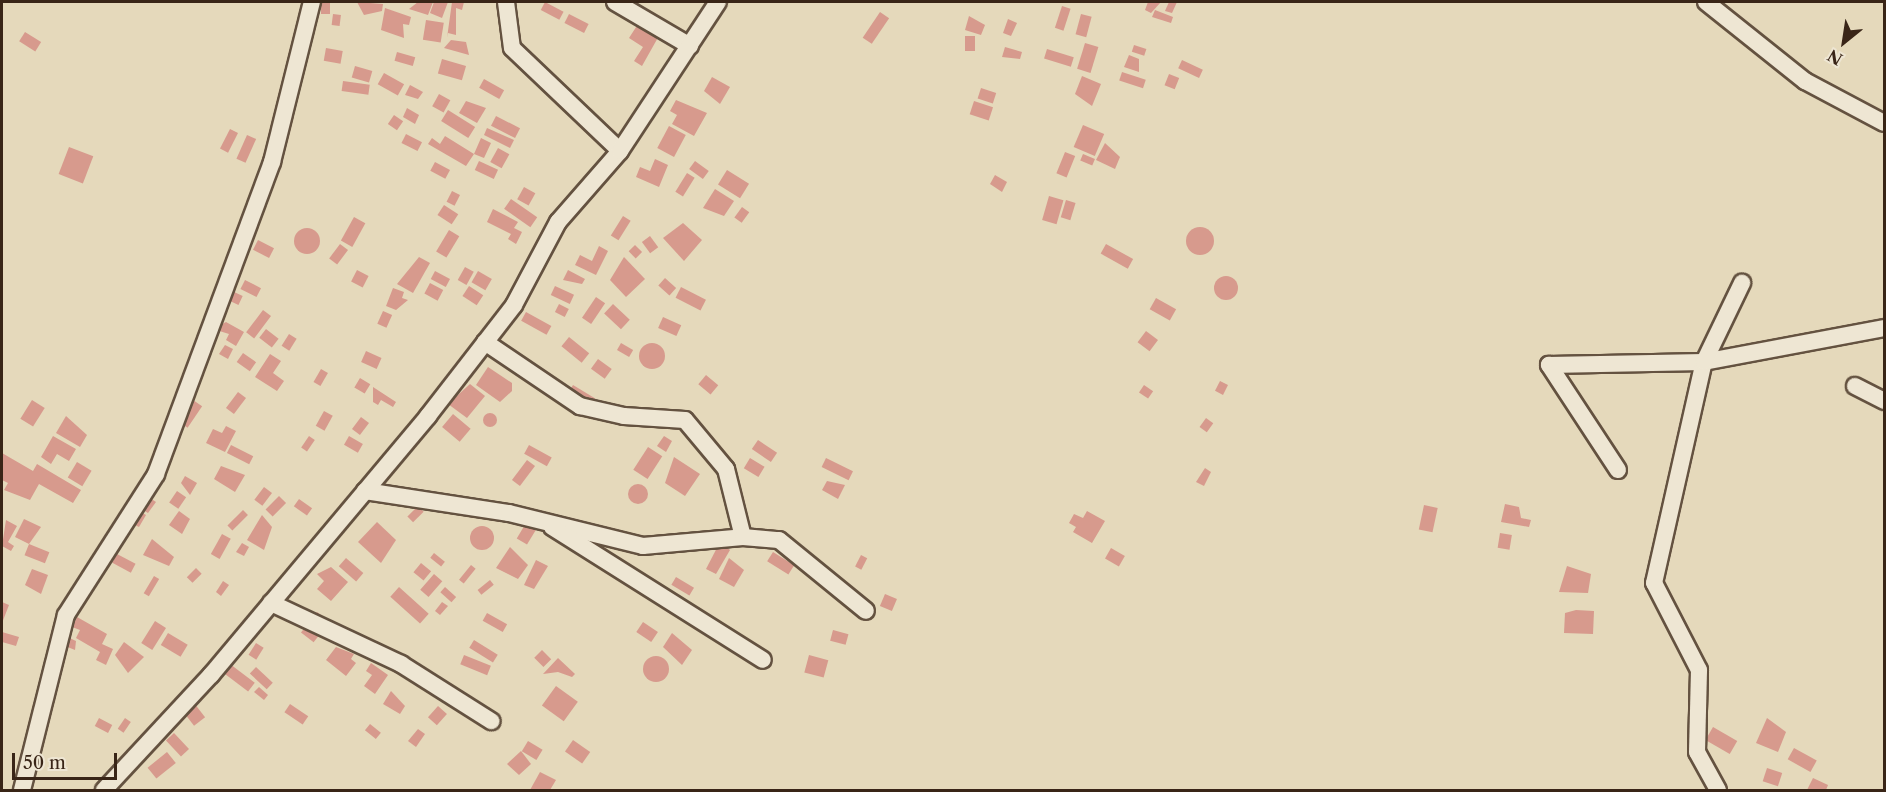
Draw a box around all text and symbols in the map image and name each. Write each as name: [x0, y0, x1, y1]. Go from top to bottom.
north arrow: [1814, 12, 1874, 72]
text: N: [1824, 45, 1846, 70]
scale bar: [15, 741, 120, 779]
text: 50 m: [23, 752, 66, 774]

